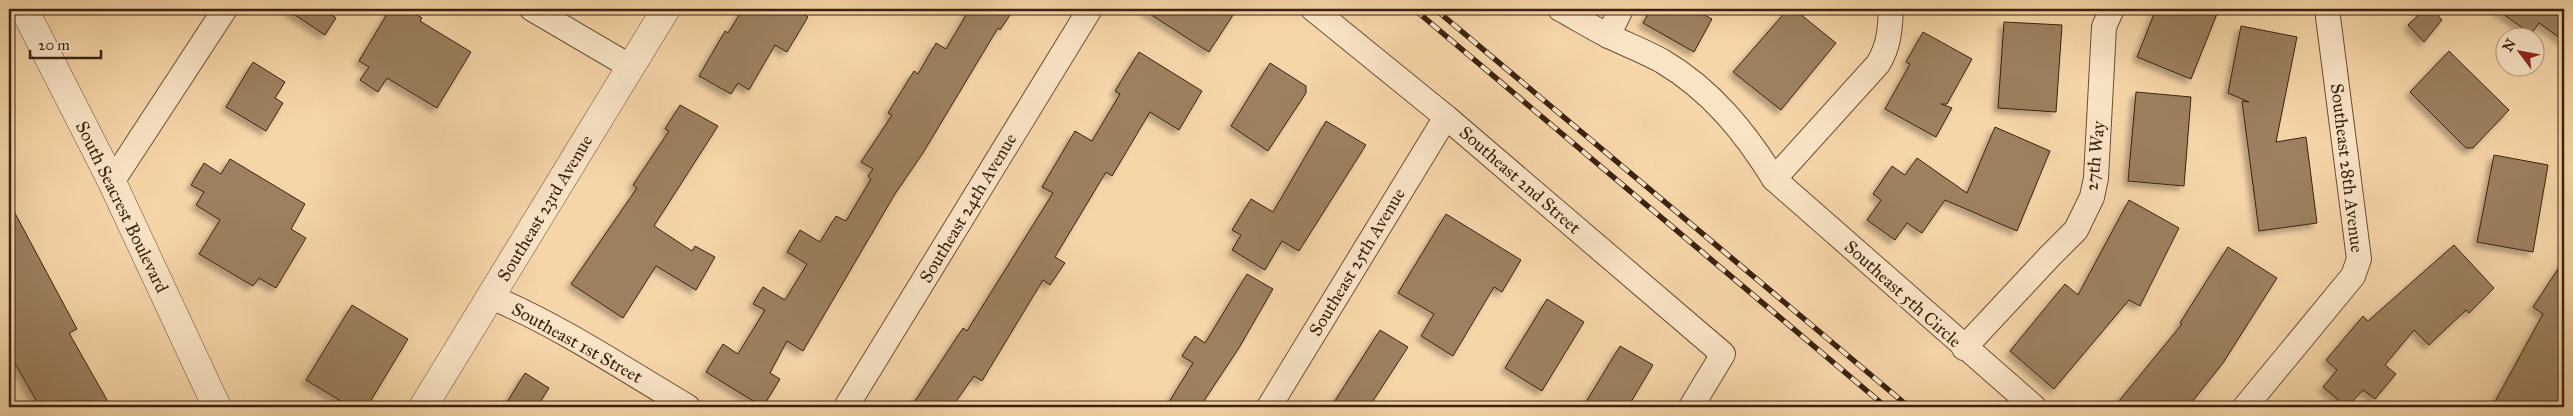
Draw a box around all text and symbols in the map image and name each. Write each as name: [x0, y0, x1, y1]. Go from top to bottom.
scale bar: [30, 28, 101, 60]
north arrow: [2496, 28, 2546, 78]
text: 20 m: [38, 36, 70, 54]
text: N: [2499, 36, 2520, 55]
street label: Southeast 28th Avenue: [2326, 82, 2368, 254]
street label: South Seacrest Boulevard: [71, 118, 173, 296]
street label: 27th Way: [2080, 119, 2110, 192]
street label: Southeast 2nd Street: [1455, 121, 1586, 239]
street label: Southeast 24th Avenue: [915, 129, 1021, 287]
street label: Southeast 23rd Avenue: [493, 131, 597, 285]
street label: Southeast 25th Avenue: [1304, 184, 1410, 340]
street label: Southeast 5th Circle: [1840, 236, 1966, 352]
street label: Southeast 1st Street: [508, 298, 647, 388]

